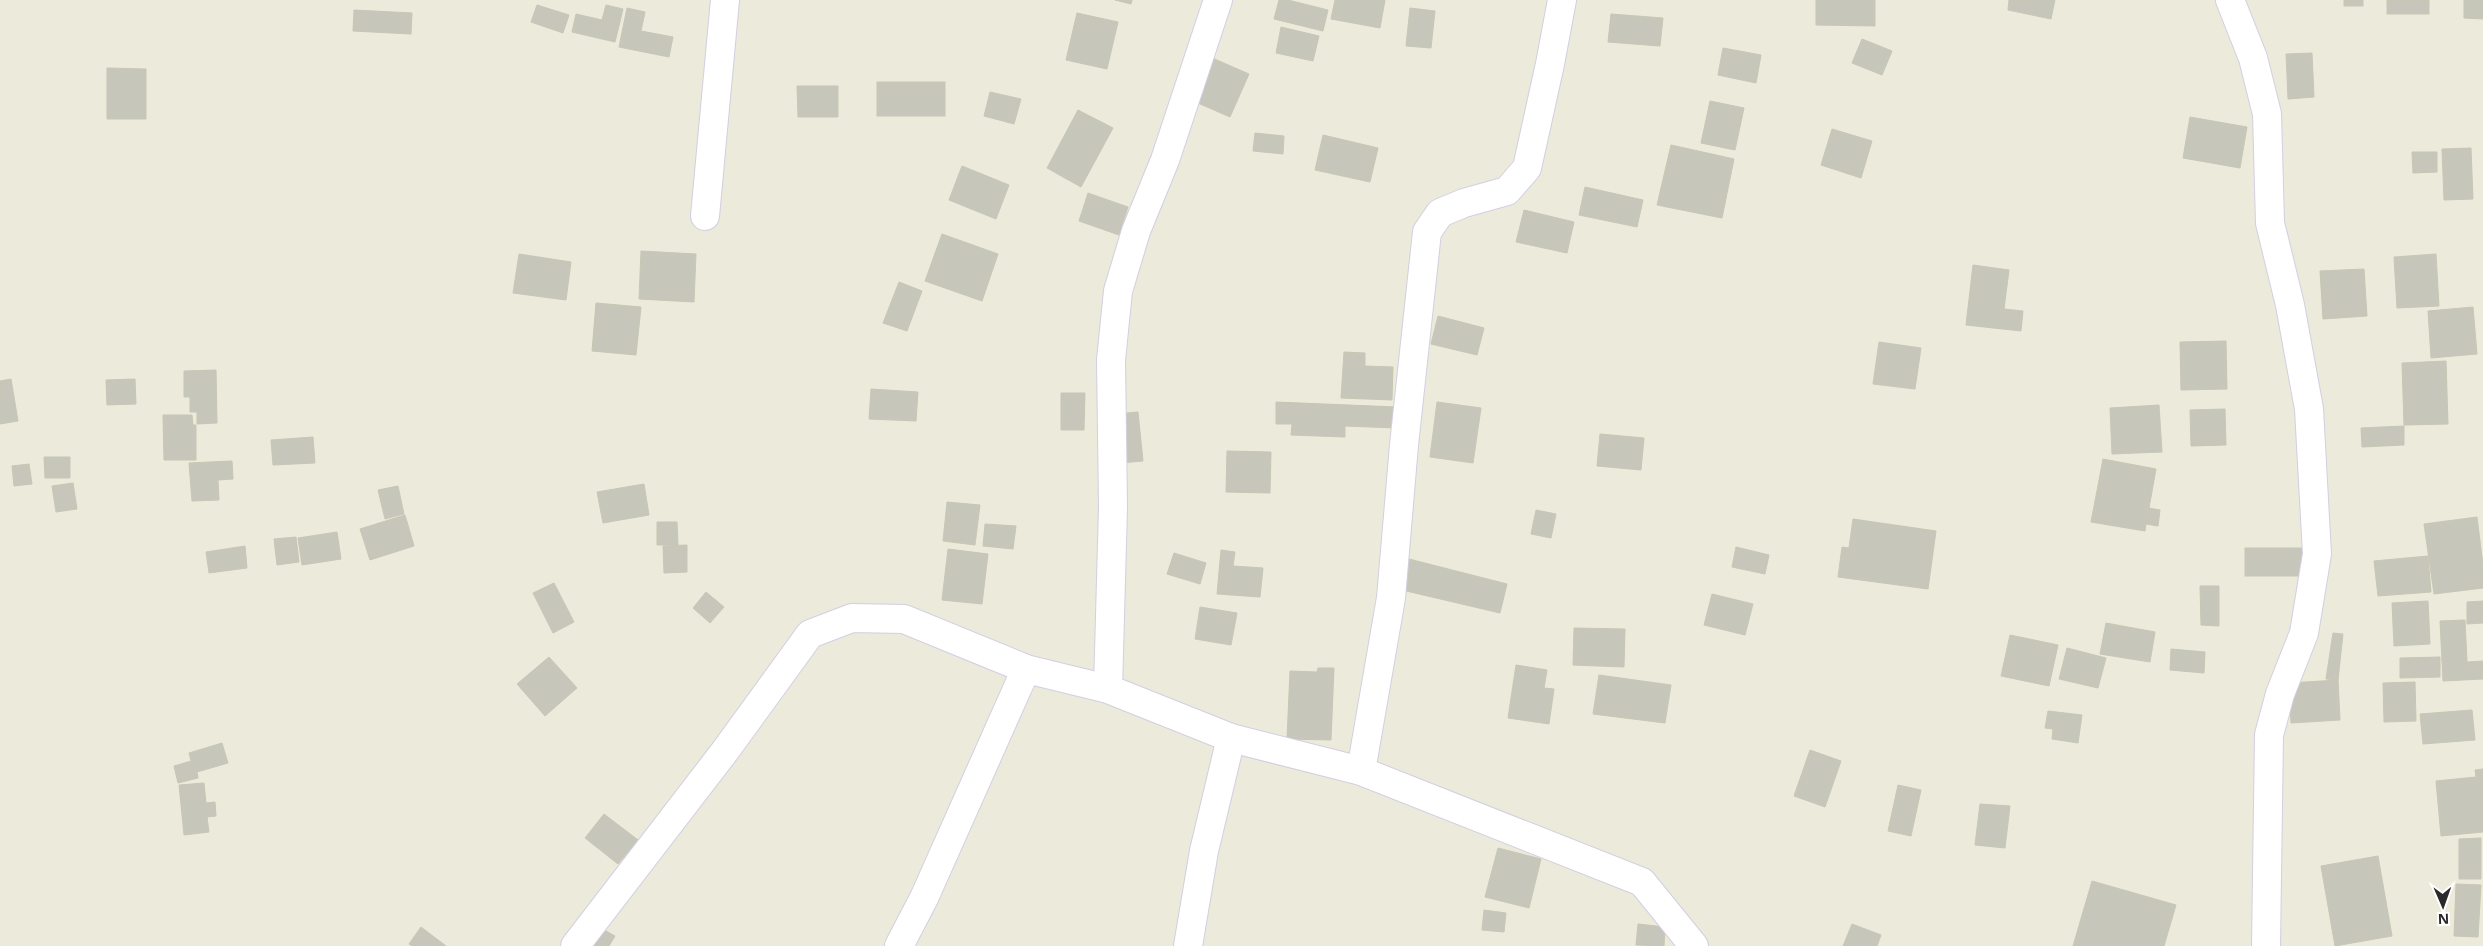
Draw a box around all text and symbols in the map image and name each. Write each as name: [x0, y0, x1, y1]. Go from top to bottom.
north arrow: [2418, 881, 2468, 931]
text: N: [2437, 910, 2449, 929]

